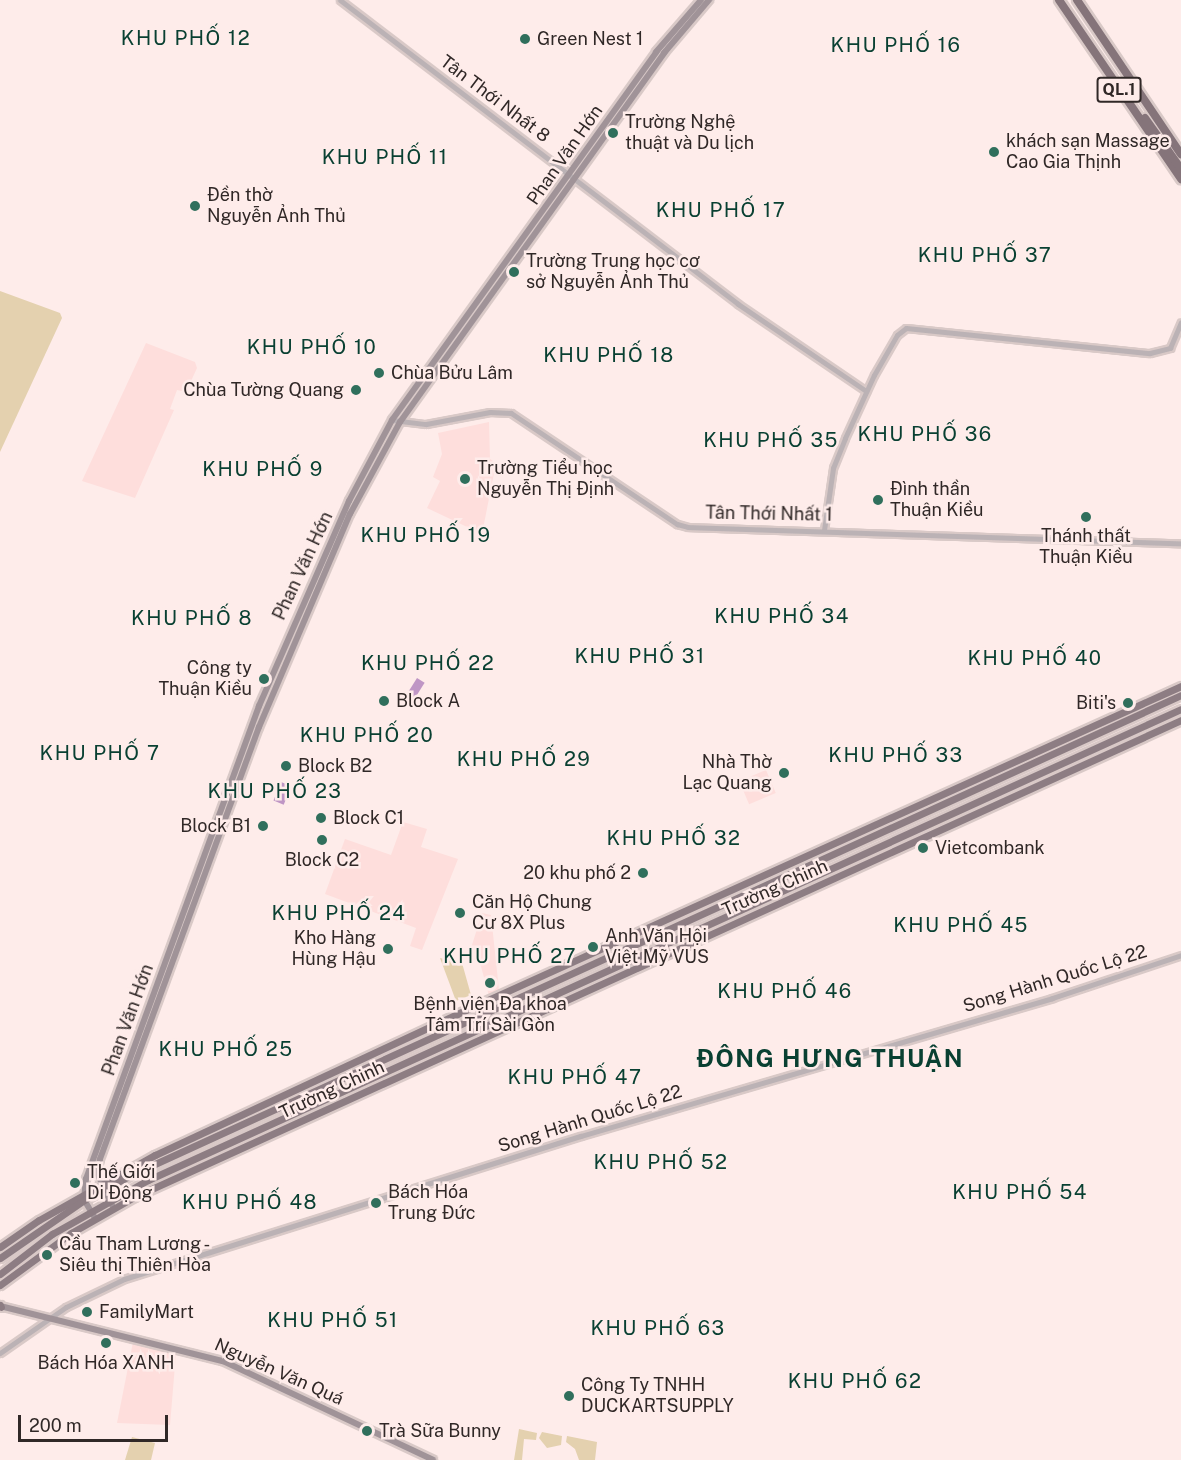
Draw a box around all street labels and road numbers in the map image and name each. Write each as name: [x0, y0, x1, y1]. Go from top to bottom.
street label: Tân Thới Nhất 8: [436, 51, 554, 147]
road number: QL.1: [1096, 77, 1142, 103]
street label: Phan Văn Hớn: [522, 101, 608, 209]
street label: Tân Thới Nhất 1: [705, 502, 833, 526]
street label: Phan Văn Hớn: [268, 508, 338, 624]
street label: Trường Chinh: [719, 855, 831, 921]
street label: Song Hành Quốc Lộ 22: [960, 941, 1150, 1017]
street label: Phan Văn Hớn: [98, 961, 158, 1079]
street label: Trường Chinh: [276, 1056, 388, 1124]
street label: Song Hành Quốc Lộ 22: [495, 1081, 685, 1157]
street label: Nguyễn Văn Quá: [211, 1334, 347, 1410]

